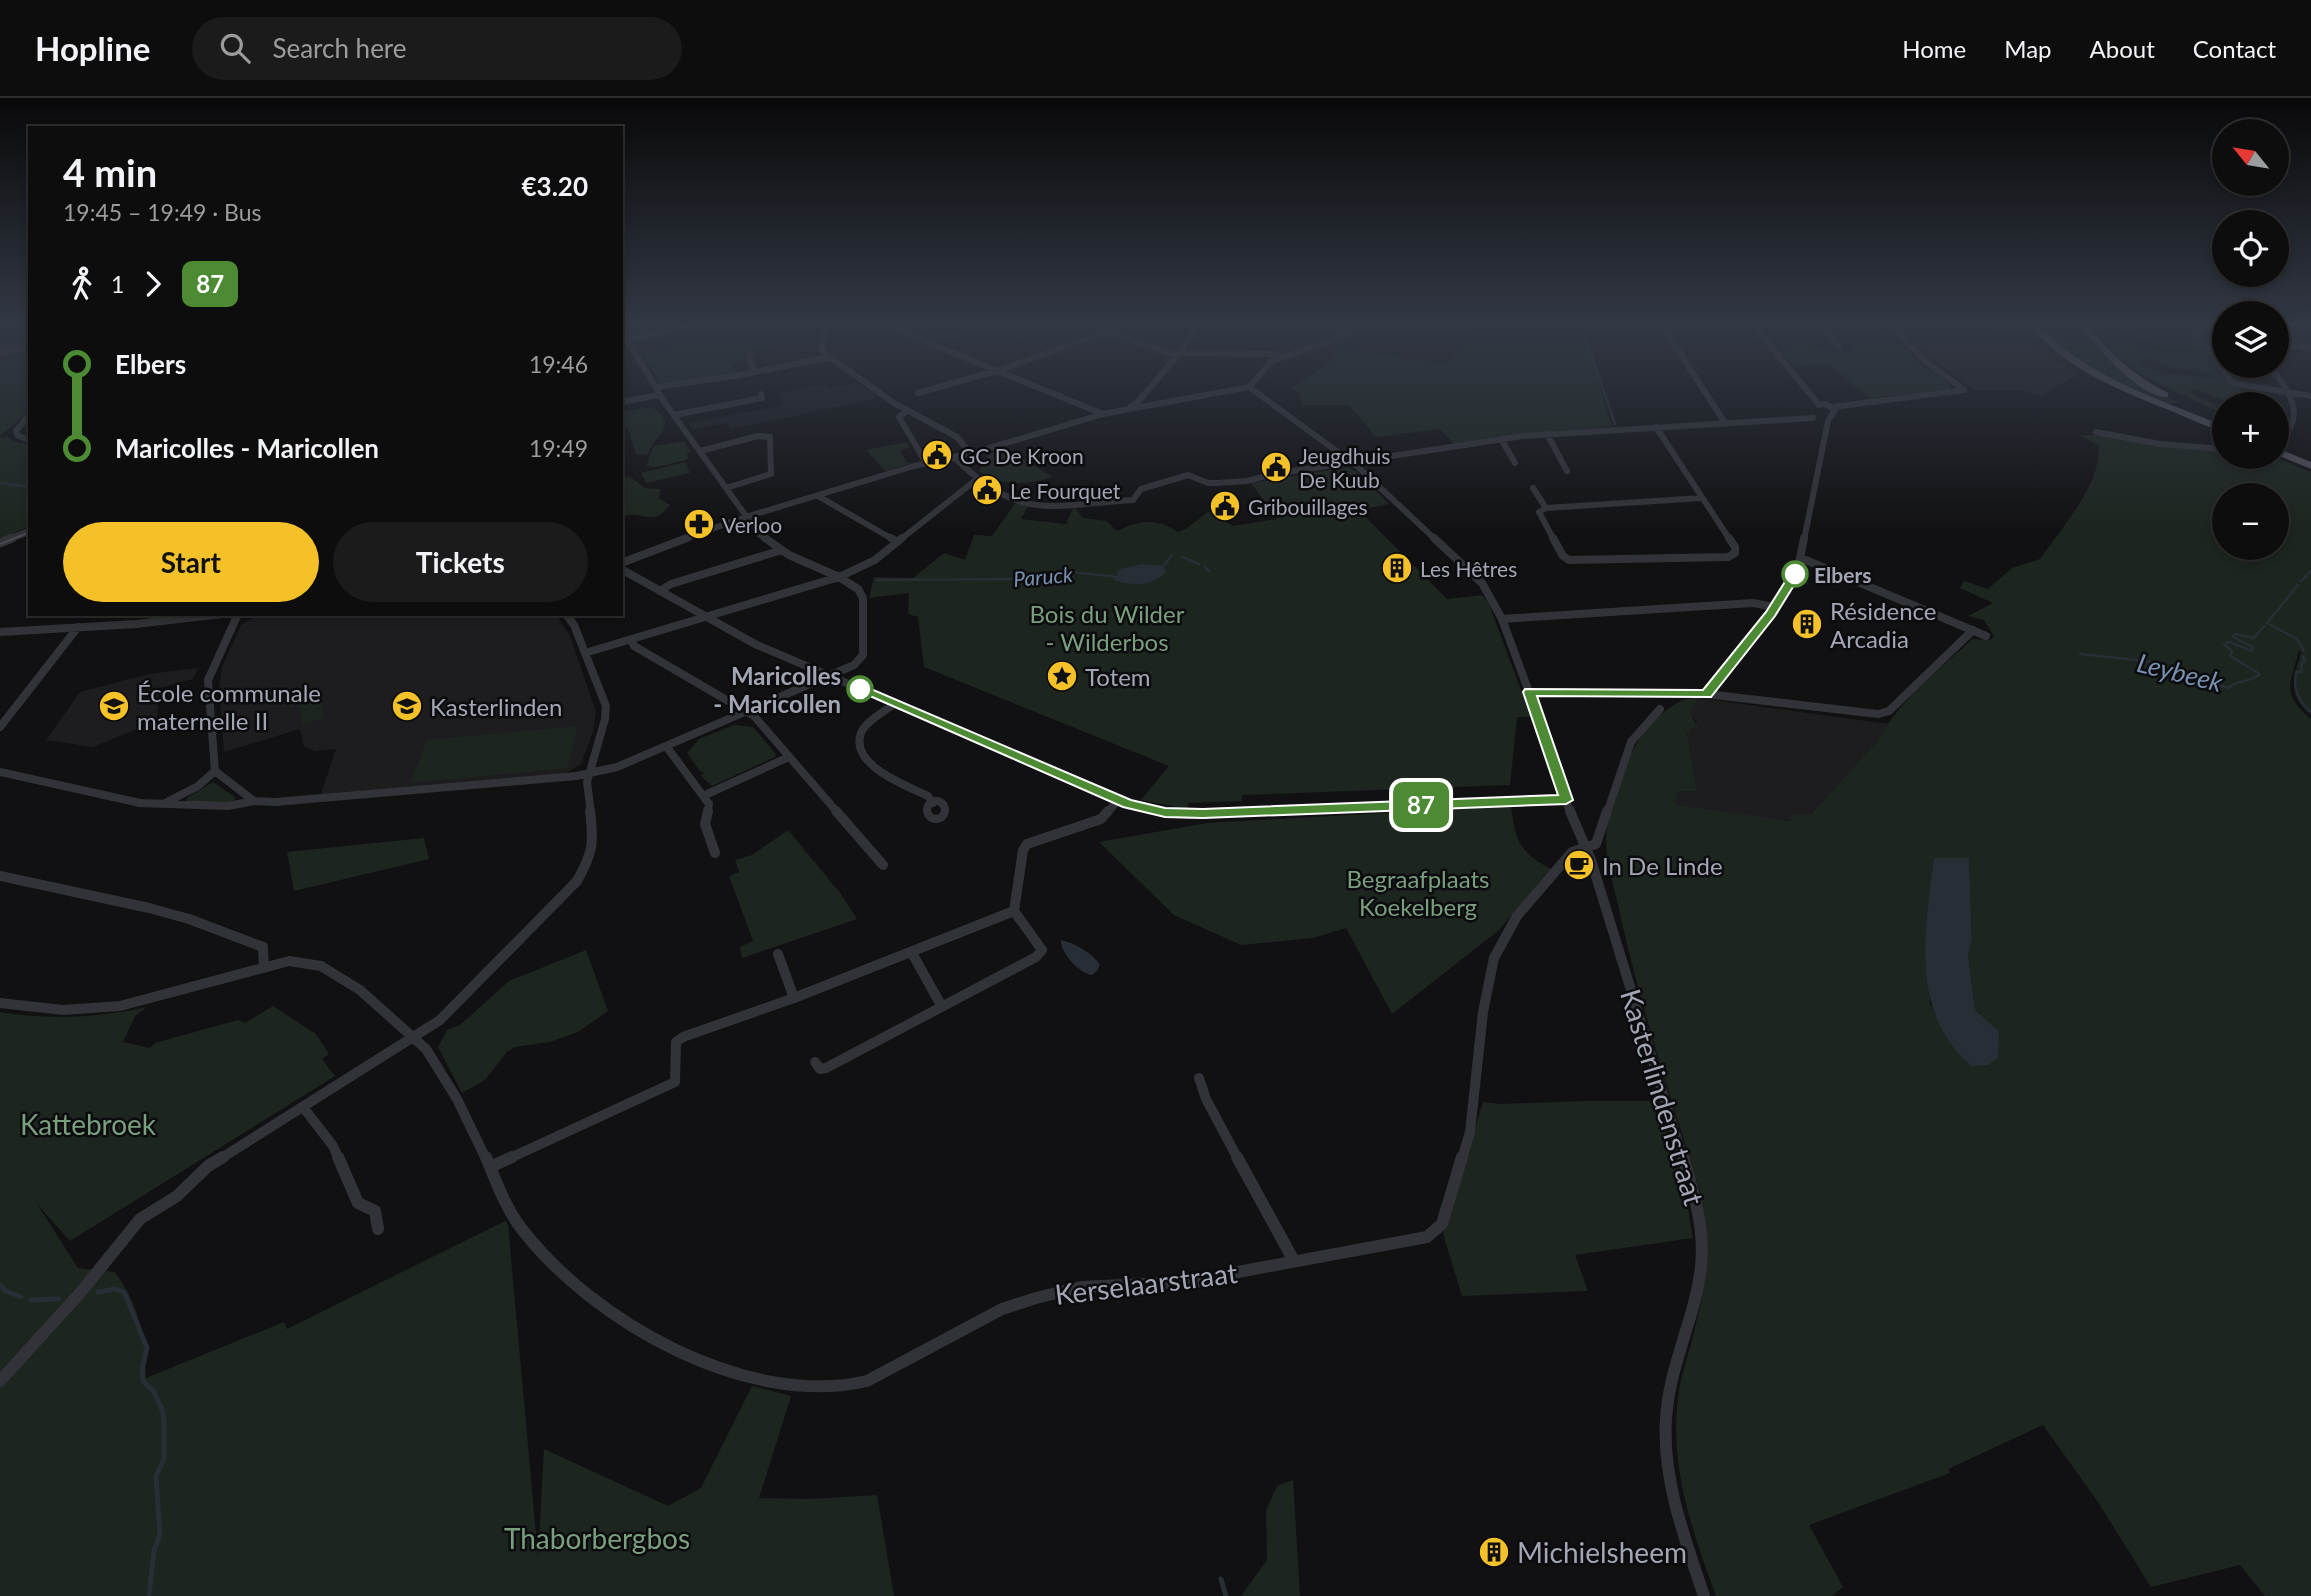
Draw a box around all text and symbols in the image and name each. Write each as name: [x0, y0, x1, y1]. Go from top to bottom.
search box: [192, 17, 682, 80]
text: Hopline: [35, 28, 150, 68]
icon: search: [216, 29, 254, 67]
text: Search here: [272, 32, 407, 64]
text: Home: [1902, 34, 1966, 63]
text: Map: [2004, 34, 2052, 63]
text: About: [2090, 34, 2155, 63]
text: Contact: [2193, 34, 2276, 63]
north arrow: [2212, 119, 2289, 196]
map controls: [2212, 119, 2289, 560]
text: 4 min: [63, 149, 157, 195]
text: €3.20: [522, 170, 588, 202]
text: 19:45 – 19:49 · Bus: [63, 198, 262, 226]
button: locate: [2212, 210, 2289, 287]
icon: walk: [63, 265, 101, 303]
icon: forward: [134, 265, 172, 303]
text: 87: [196, 269, 224, 298]
text: 1: [111, 270, 124, 298]
button: layers: [2212, 301, 2289, 378]
text: Elbers: [115, 348, 186, 380]
text: 19:46: [529, 350, 588, 378]
button: +: [2212, 392, 2289, 469]
text: Maricolles - Maricollen: [115, 432, 379, 464]
text: 19:49: [529, 434, 588, 462]
public building icon: GC De Kroon: [920, 438, 954, 472]
place label: GC De Kroon: [960, 443, 1084, 468]
place label: Jeugdhuis De Kuub: [1299, 443, 1390, 492]
public building icon: Jeugdhuis De Kuub: [1259, 450, 1293, 484]
public building icon: Le Fourquet: [970, 473, 1004, 507]
place label: Le Fourquet: [1010, 478, 1121, 503]
button: −: [2212, 483, 2289, 560]
public building icon: Gribouillages: [1208, 489, 1242, 523]
place label: Gribouillages: [1248, 494, 1368, 519]
pharmacy icon: Verloo: [682, 507, 716, 541]
place label: Verloo: [722, 512, 782, 537]
button: Start: [63, 522, 319, 602]
button: Tickets: [333, 522, 588, 602]
building icon: Les Hêtres: [1380, 551, 1414, 585]
place label: Les Hêtres: [1420, 556, 1517, 581]
water label: Paruck: [1012, 561, 1075, 591]
marker: Elbers: [1782, 561, 1808, 587]
place label: Elbers: [1814, 562, 1871, 587]
place label: Résidence Arcadia: [1830, 596, 1937, 653]
park label: Bois du Wilder - Wilderbos: [1030, 599, 1185, 656]
building icon: Résidence Arcadia: [1790, 607, 1824, 641]
water label: Leybeek: [2134, 646, 2227, 698]
place icon: Totem: [1045, 659, 1079, 693]
place label: Maricolles - Maricollen: [713, 661, 841, 718]
place label: Totem: [1085, 662, 1151, 691]
marker: Maricolles - Maricollen: [847, 676, 873, 702]
place label: École communale maternelle II: [137, 678, 321, 735]
school or university icon: École communale maternelle II: [97, 689, 131, 723]
school or university icon: Kasterlinden: [390, 689, 424, 723]
place label: Kasterlinden: [430, 692, 562, 721]
line badge: 87: [1390, 782, 1452, 828]
text: 87: [1407, 790, 1435, 819]
cafe icon: In De Linde: [1562, 848, 1596, 882]
place label: In De Linde: [1602, 851, 1723, 880]
park label: Begraafplaats Koekelberg: [1347, 864, 1489, 921]
street label: Kasterlindenstraat: [1614, 985, 1712, 1209]
park label: Kattebroek: [20, 1107, 157, 1141]
street label: Kerselaarstraat: [1053, 1255, 1239, 1311]
park label: Thaborbergbos: [504, 1521, 690, 1555]
building icon: Michielsheem: [1477, 1535, 1511, 1569]
place label: Michielsheem: [1517, 1535, 1687, 1569]

